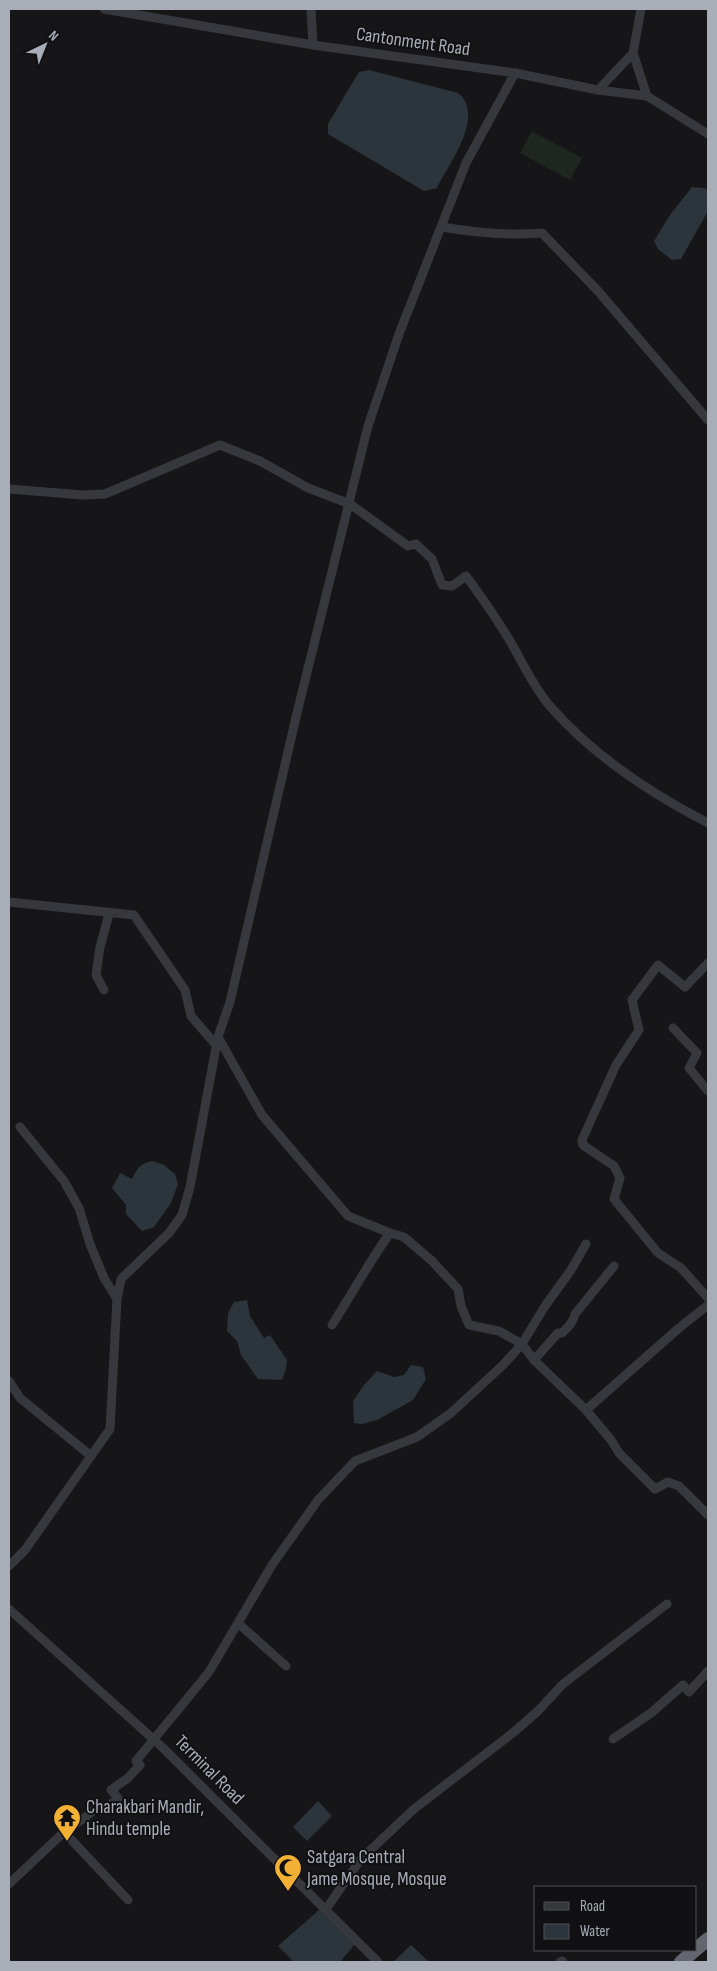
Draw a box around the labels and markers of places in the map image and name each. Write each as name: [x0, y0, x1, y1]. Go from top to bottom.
place label: Charakbari Mandir, Hindu temple: [86, 1796, 204, 1841]
temple icon: Charakbari Mandir, Hindu temple: [52, 1803, 82, 1842]
place label: Satgara Central Jame Mosque, Mosque: [306, 1846, 447, 1891]
mosque icon: Satgara Central Jame Mosque, Mosque: [273, 1853, 303, 1892]

